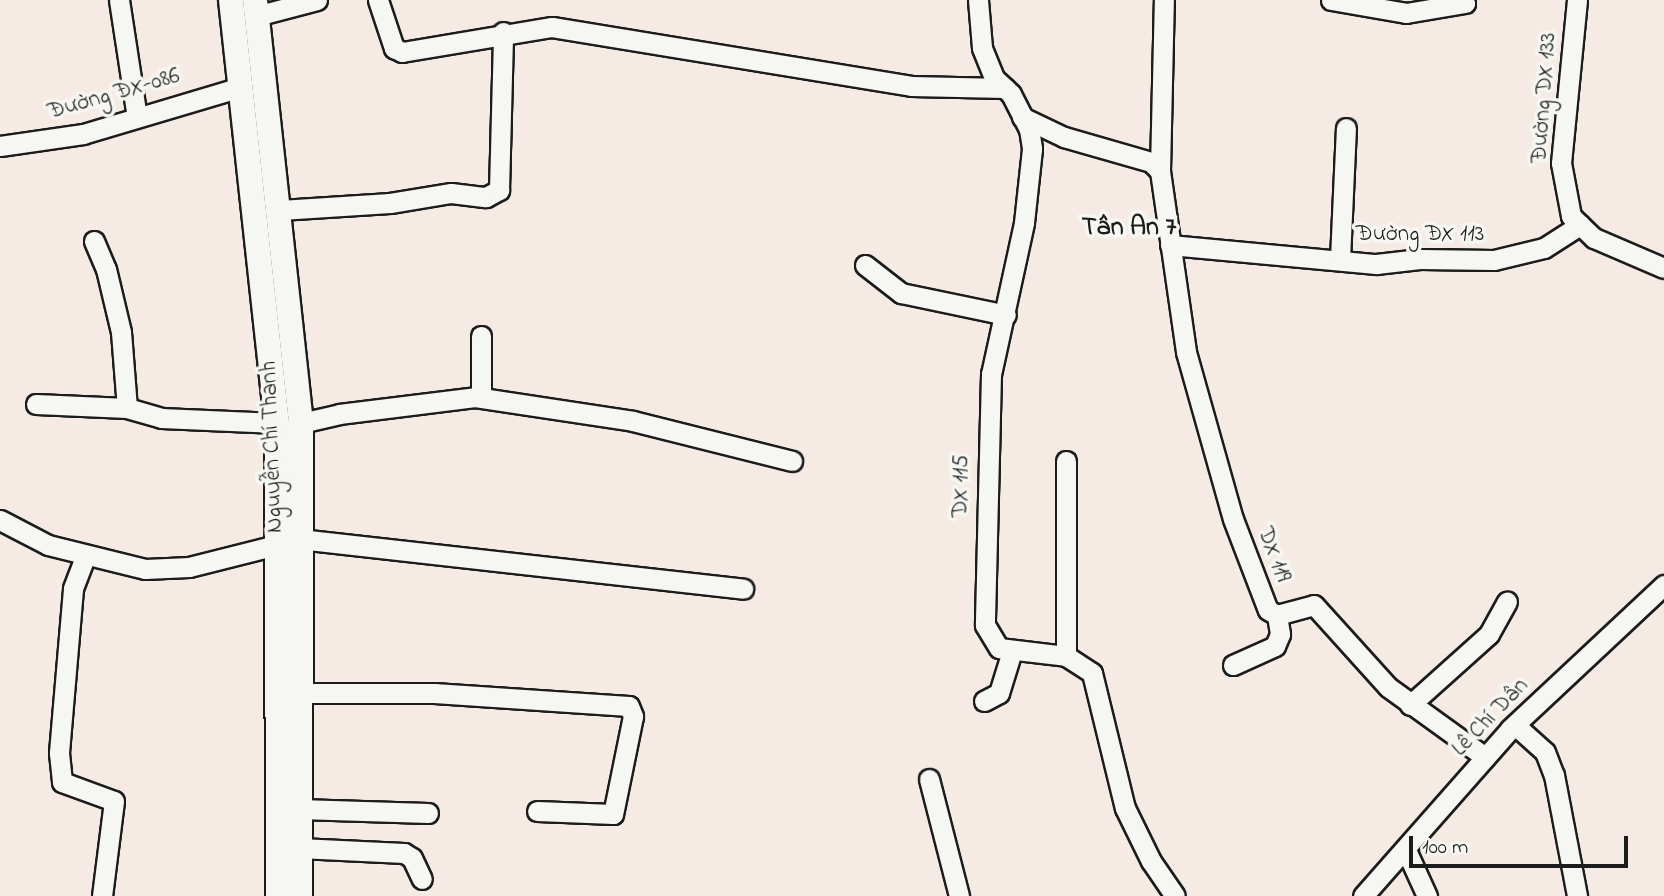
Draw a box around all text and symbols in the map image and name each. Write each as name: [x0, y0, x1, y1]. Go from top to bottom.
street label: Đường DX 133: [1527, 32, 1563, 164]
street label: Đường ĐX-086: [45, 63, 183, 127]
district label: Tân An 7: [1082, 213, 1176, 245]
street label: Đường ĐX 113: [1356, 221, 1484, 249]
street label: Nguyễn Chí Thanh: [256, 361, 290, 533]
street label: DX 115: [948, 454, 976, 518]
street label: DX 119: [1250, 524, 1296, 586]
street label: Lê Chí Dân: [1447, 673, 1535, 763]
scale bar: [1412, 822, 1631, 866]
text: 100 m: [1422, 833, 1468, 863]

